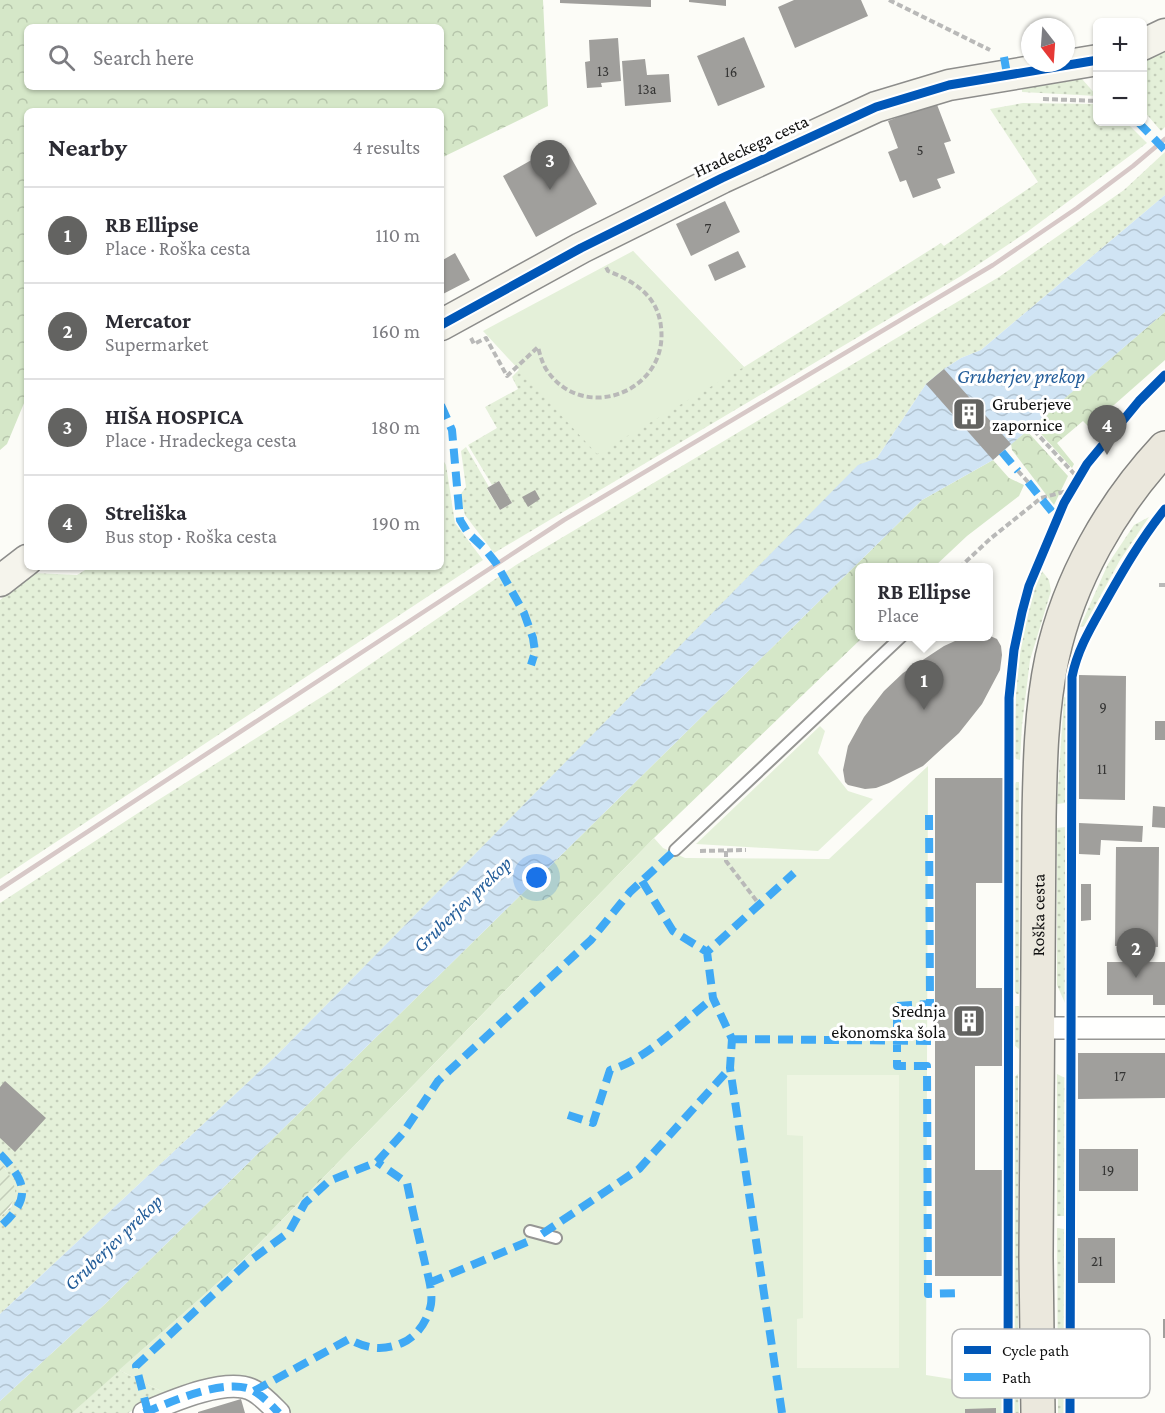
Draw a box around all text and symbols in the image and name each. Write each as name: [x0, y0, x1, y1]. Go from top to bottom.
north arrow: [1021, 18, 1075, 72]
map controls: [1093, 18, 1147, 126]
button: +: [1093, 18, 1147, 72]
search box: [24, 24, 444, 90]
icon: search: [45, 41, 78, 74]
text: Search here: [93, 45, 194, 70]
house number: 13: [597, 63, 609, 79]
house number: 16: [725, 64, 737, 80]
button: −: [1093, 72, 1147, 126]
house number: 13a: [637, 81, 657, 97]
street label: Hradeckega cesta: [690, 111, 812, 181]
text: Nearby: [48, 133, 127, 162]
text: 4 results: [353, 136, 420, 158]
pin: 3: [530, 140, 570, 190]
house number: 5: [916, 142, 924, 158]
text: RB Ellipse: [105, 212, 199, 237]
house number: 7: [705, 220, 712, 236]
text: 1: [64, 224, 71, 246]
text: 110 m: [376, 224, 420, 246]
text: Place · Roška cesta: [105, 237, 251, 259]
text: Mercator: [105, 308, 191, 333]
text: 2: [62, 320, 73, 342]
text: 160 m: [372, 320, 420, 342]
text: Supermarket: [105, 333, 208, 355]
water label: Gruberjev prekop: [957, 365, 1085, 388]
place label: Gruberjeve zapornice: [992, 394, 1071, 435]
building icon: Gruberjeve zapornice: [951, 396, 987, 432]
text: HIŠA HOSPICA: [105, 404, 243, 429]
pin: 4: [1088, 406, 1126, 455]
text: 3: [63, 416, 72, 438]
text: 180 m: [371, 416, 420, 438]
text: Place · Hradeckega cesta: [105, 429, 297, 451]
text: Streliška: [105, 500, 187, 525]
text: 4: [62, 512, 73, 534]
text: 190 m: [372, 512, 420, 534]
text: Bus stop · Roška cesta: [105, 525, 277, 547]
popup: [855, 563, 993, 641]
text: RB Ellipse: [877, 579, 971, 604]
text: Place: [877, 604, 919, 626]
pin: 1: [904, 660, 944, 710]
house number: 9: [1099, 699, 1107, 715]
house number: 11: [1097, 761, 1107, 777]
water label: Gruberjev prekop: [408, 852, 516, 957]
your location: [522, 863, 551, 892]
street label: Roška cesta: [1028, 874, 1049, 956]
pin: 2: [1116, 928, 1156, 978]
place label: Srednja ekonomska šola: [831, 1001, 946, 1042]
building icon: Srednja ekonomska šola: [951, 1003, 987, 1039]
house number: 17: [1114, 1068, 1126, 1084]
house number: 19: [1102, 1162, 1114, 1178]
water label: Gruberjev prekop: [59, 1190, 167, 1295]
house number: 21: [1091, 1253, 1103, 1269]
legend: [952, 1329, 1150, 1398]
text: Cycle path: [1002, 1342, 1069, 1360]
text: Path: [1002, 1369, 1032, 1386]

